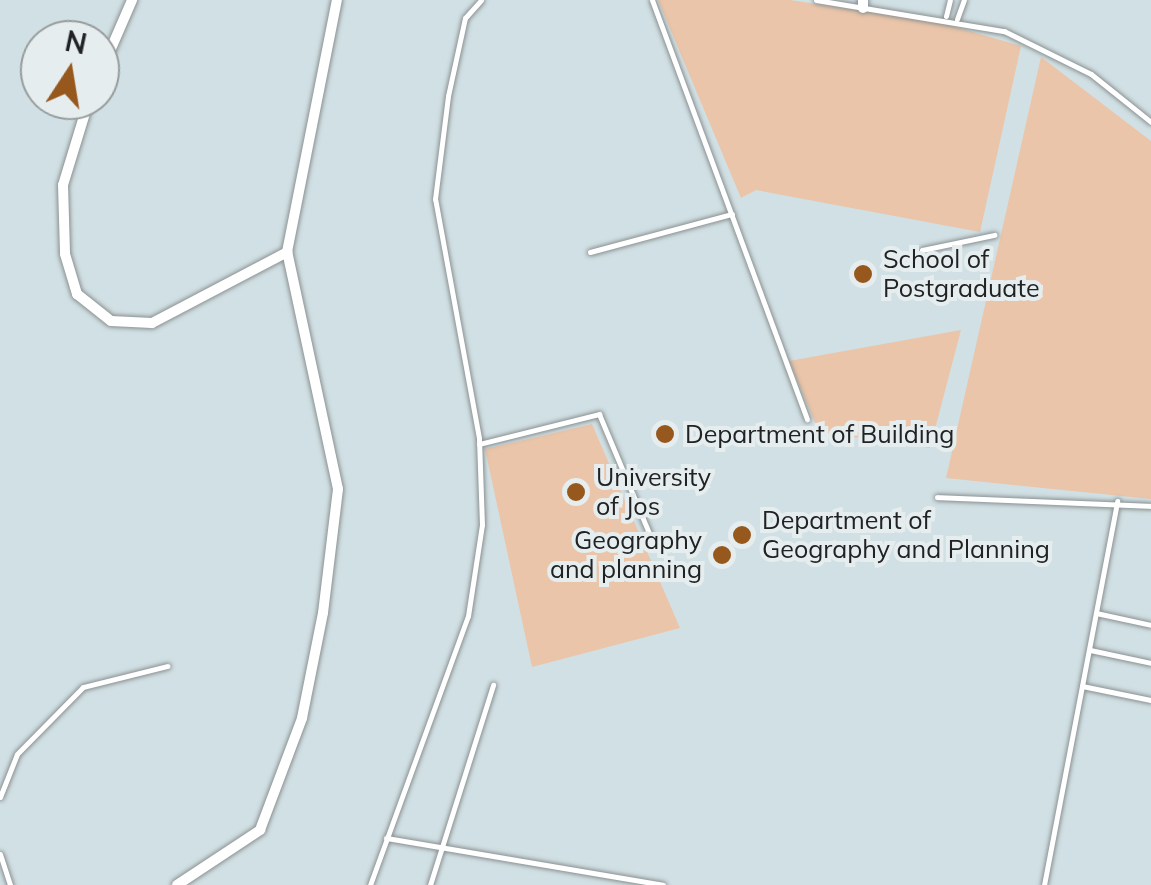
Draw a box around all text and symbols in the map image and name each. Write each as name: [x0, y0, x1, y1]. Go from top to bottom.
north arrow: [20, 20, 120, 120]
text: N: [62, 23, 90, 61]
place label: School of Postgraduate: [883, 245, 1040, 304]
marker: School of Postgraduate: [852, 263, 874, 285]
place label: Department of Building: [685, 419, 954, 449]
marker: Department of Building: [654, 423, 676, 445]
place label: University of Jos: [596, 463, 711, 522]
marker: University of Jos: [565, 481, 587, 503]
place label: Department of Geography and Planning: [762, 506, 1050, 565]
marker: Department of Geography and Planning: [731, 524, 753, 546]
place label: Geography and planning: [550, 526, 702, 585]
marker: Geography and planning: [711, 544, 733, 566]

